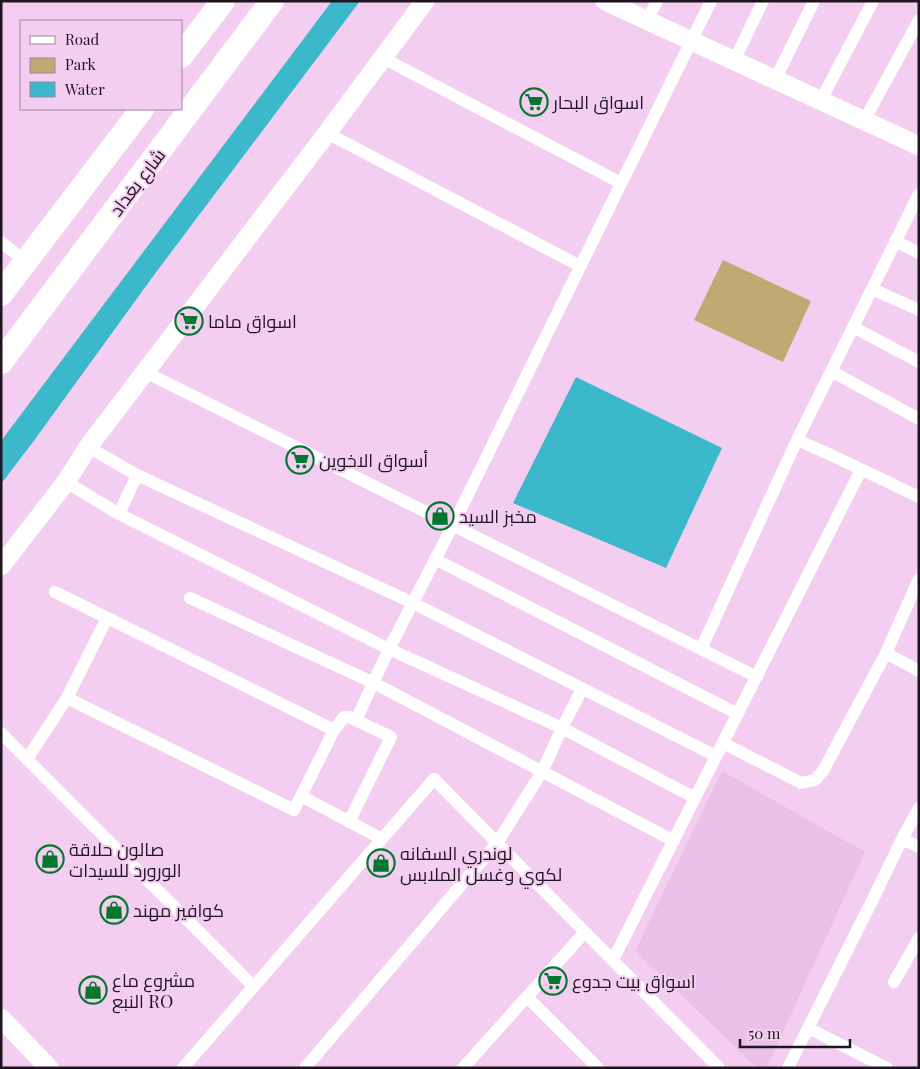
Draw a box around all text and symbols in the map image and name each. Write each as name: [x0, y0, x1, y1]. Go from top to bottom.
legend: [20, 20, 182, 110]
text: Road: [65, 29, 99, 49]
text: Park: [65, 54, 97, 74]
text: Water: [64, 79, 105, 99]
supermarket icon: اسواق البحار: [519, 87, 549, 117]
place label: اسواق البحار: [552, 90, 644, 115]
street label: شارع بغداد: [104, 143, 171, 221]
supermarket icon: اسواق ماما: [174, 306, 204, 336]
place label: اسواق ماما: [208, 309, 297, 334]
supermarket icon: أسواق الاخوين: [285, 445, 315, 475]
place label: أسواق الاخوين: [319, 448, 428, 473]
shop icon: مخبز السيد: [425, 501, 455, 531]
place label: مخبز السيد: [459, 504, 537, 528]
place label: صالون حلاقة الورورد للسيدات: [69, 837, 182, 882]
place label: لوندري السفانه لكوي وغسل الملابس: [400, 841, 562, 889]
shop icon: صالون حلاقة الورورد للسيدات: [35, 844, 65, 874]
shop icon: لوندري السفانه لكوي وغسل الملابس: [366, 848, 396, 878]
shop icon: كوافير مهند: [99, 895, 129, 925]
place label: كوافير مهند: [133, 898, 224, 922]
supermarket icon: اسواق بيت جدوع: [538, 966, 568, 996]
place label: مشروع ماع النبع RO: [112, 968, 195, 1014]
place label: اسواق بيت جدوع: [572, 969, 696, 994]
shop icon: مشروع ماع النبع RO: [78, 975, 108, 1005]
scale bar: [740, 1016, 850, 1048]
text: 50 m: [748, 1023, 781, 1043]

